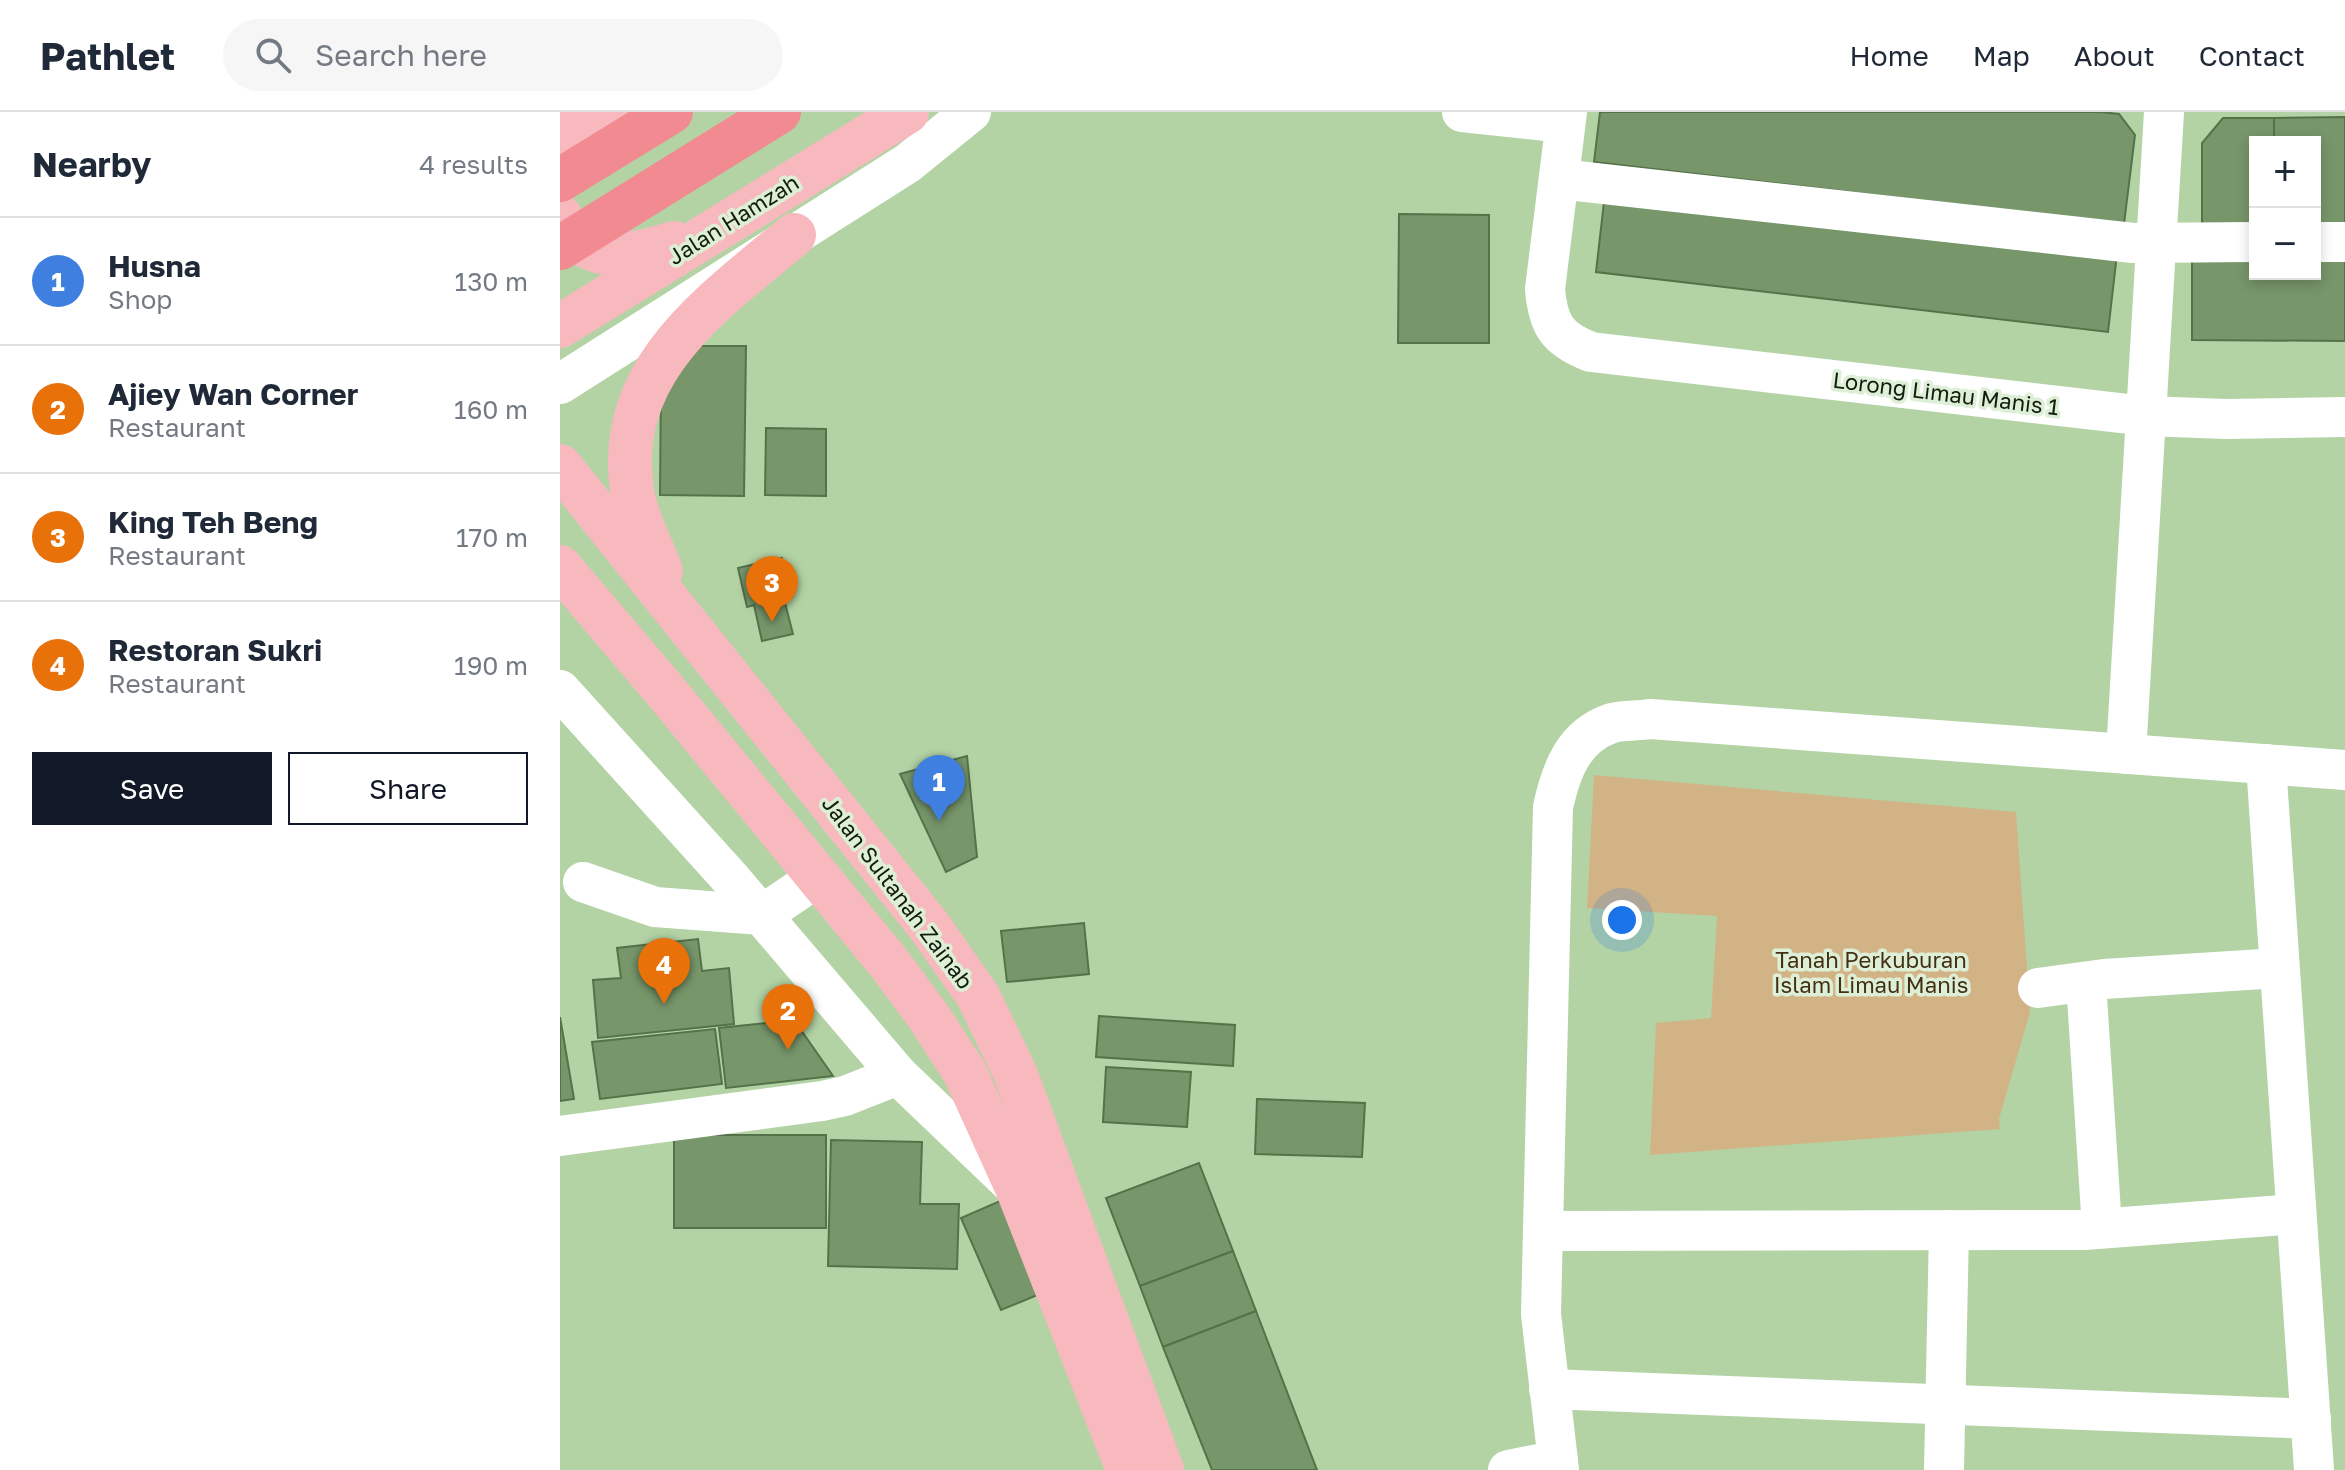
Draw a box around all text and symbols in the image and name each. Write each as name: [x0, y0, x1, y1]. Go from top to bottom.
search box: [223, 19, 783, 91]
text: Pathlet: [40, 33, 175, 78]
icon: search: [251, 33, 295, 77]
text: Search here: [315, 37, 487, 73]
text: Home: [1850, 39, 1929, 72]
text: Map: [1973, 39, 2030, 72]
text: About: [2074, 39, 2155, 72]
text: Contact: [2199, 39, 2305, 72]
map controls: [2249, 136, 2321, 280]
button: +: [2249, 136, 2321, 208]
text: Nearby: [32, 144, 152, 184]
text: 4 results: [419, 149, 528, 180]
street label: Jalan Hamzah: [663, 168, 803, 270]
button: −: [2249, 208, 2321, 280]
text: Husna: [108, 248, 201, 284]
text: 1: [51, 266, 65, 297]
text: 130 m: [455, 266, 528, 297]
text: Shop: [108, 284, 172, 315]
street label: Lorong Limau Manis 1: [1831, 366, 2061, 420]
text: Ajiey Wan Corner: [108, 376, 358, 412]
text: 2: [50, 394, 66, 425]
text: 160 m: [454, 394, 528, 425]
text: Restaurant: [108, 412, 246, 443]
text: King Teh Beng: [108, 504, 318, 540]
text: 3: [50, 522, 66, 553]
text: 170 m: [456, 522, 528, 553]
text: Restaurant: [108, 540, 246, 571]
pin: 3: [746, 556, 798, 622]
text: Restoran Sukri: [108, 632, 322, 668]
text: 4: [50, 650, 66, 681]
text: 190 m: [454, 650, 528, 681]
text: Restaurant: [108, 668, 246, 699]
button: Save: [32, 752, 272, 825]
button: Share: [288, 752, 528, 825]
pin: 1: [913, 755, 965, 821]
street label: Jalan Sultanah Zainab: [817, 790, 979, 994]
your location: [1602, 900, 1642, 940]
pin: 4: [638, 938, 690, 1004]
park label: Tanah Perkuburan Islam Limau Manis: [1774, 946, 1968, 998]
pin: 2: [762, 984, 814, 1050]

